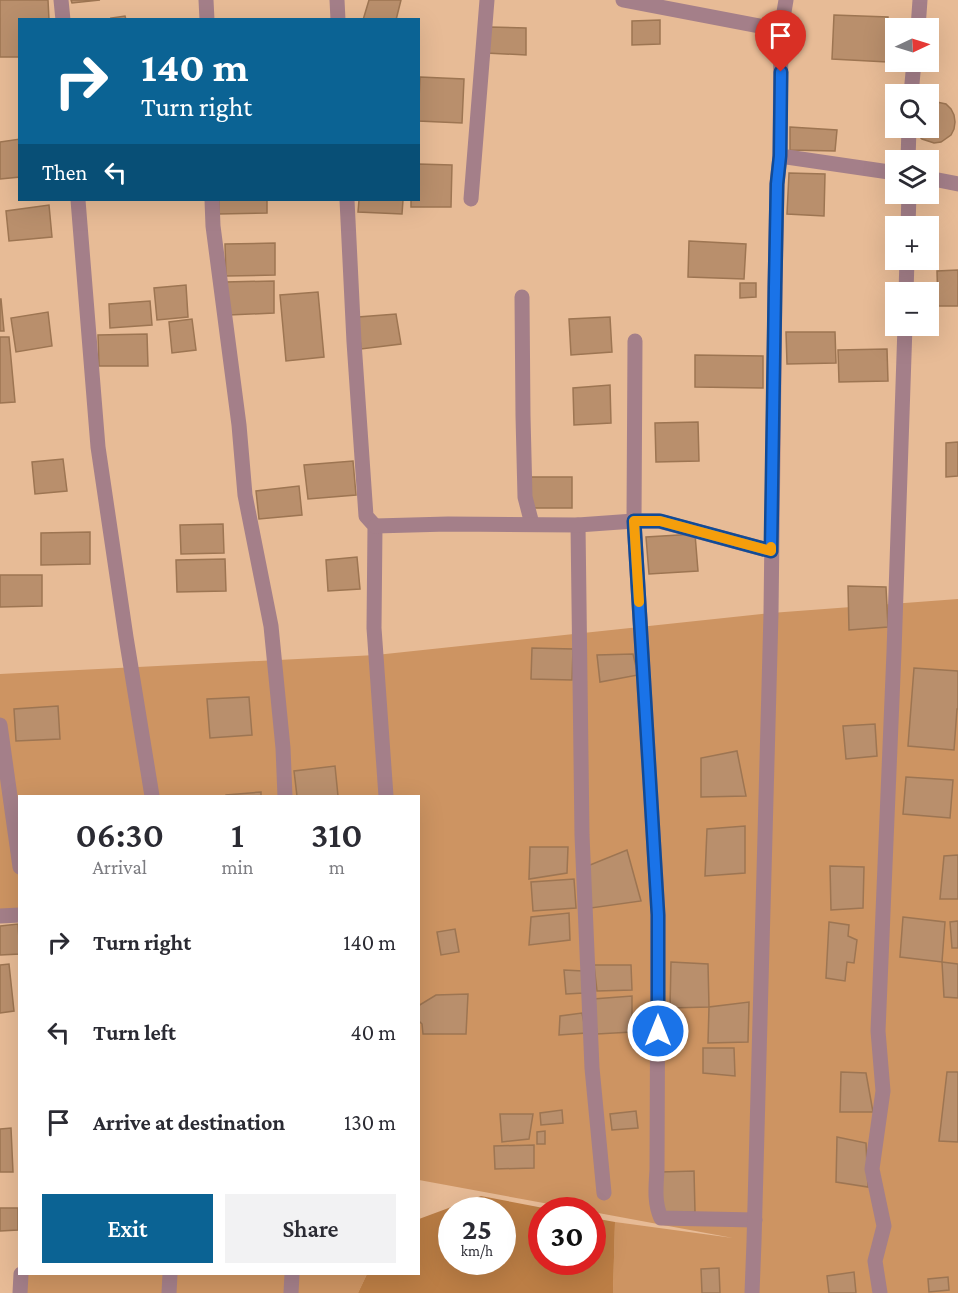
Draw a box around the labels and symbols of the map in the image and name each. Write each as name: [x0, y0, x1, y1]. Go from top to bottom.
pin: [755, 10, 806, 72]
north arrow: [885, 18, 939, 72]
position arrow: [626, 999, 690, 1063]
speed limit sign: 30: [528, 1197, 606, 1275]

